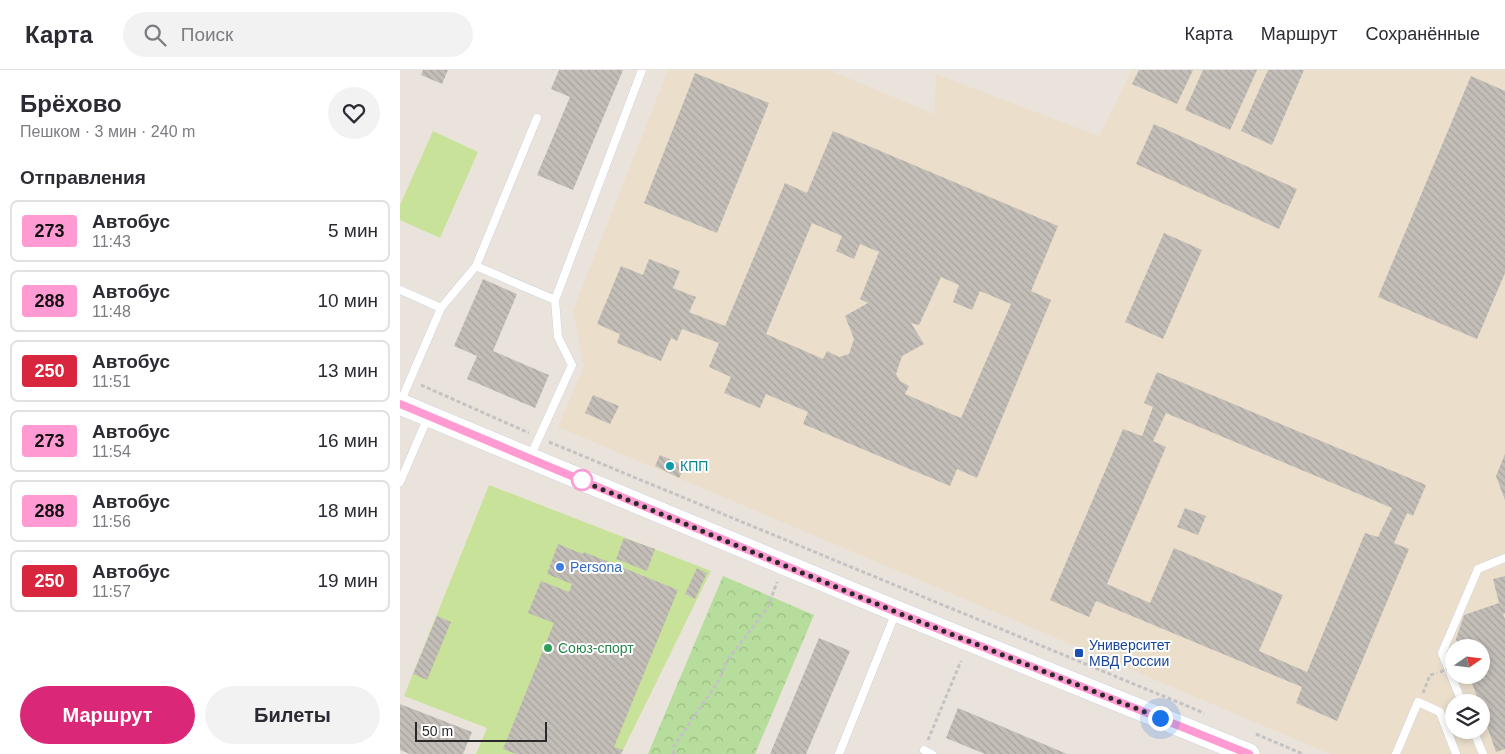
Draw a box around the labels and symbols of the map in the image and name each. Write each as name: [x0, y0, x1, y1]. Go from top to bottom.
place label: КПП: [680, 458, 708, 474]
marker: КПП: [664, 460, 676, 472]
unlabelled marker: [571, 469, 593, 491]
place label: Persona: [570, 559, 622, 575]
marker: Persona: [554, 561, 566, 573]
place label: Университет МВД России: [1089, 637, 1171, 669]
north arrow: [1445, 639, 1490, 684]
place label: Союз-спорт: [558, 640, 634, 656]
marker: Союз-спорт: [542, 642, 554, 654]
marker: Университет МВД России: [1073, 647, 1085, 659]
your location: [1148, 706, 1173, 731]
scale bar: [415, 719, 548, 742]

